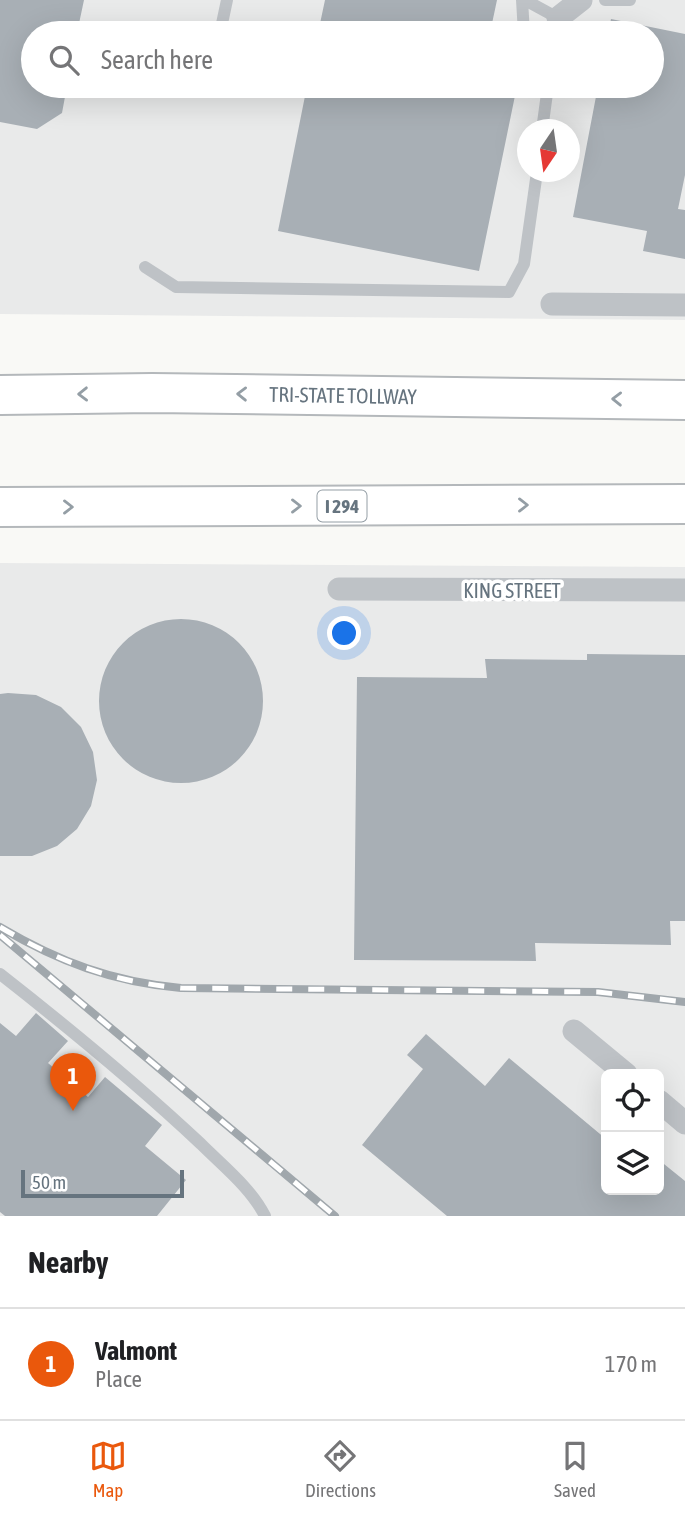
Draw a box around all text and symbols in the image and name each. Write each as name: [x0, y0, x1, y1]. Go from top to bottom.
search box: [21, 21, 664, 98]
icon: search: [45, 41, 83, 79]
text: Search here: [101, 45, 213, 75]
north arrow: [517, 119, 580, 182]
street label: TRI-STATE TOLLWAY: [269, 382, 418, 408]
one-way arrow: [78, 386, 88, 402]
one-way arrow: [237, 386, 247, 402]
one-way arrow: [611, 391, 622, 406]
road number: I 294: [318, 491, 366, 522]
one-way arrow: [518, 497, 529, 513]
one-way arrow: [291, 498, 301, 514]
one-way arrow: [63, 499, 74, 515]
street label: KING STREET: [463, 578, 561, 602]
your location: [327, 616, 361, 650]
pin: 1: [50, 1053, 96, 1111]
map controls: [601, 1069, 664, 1195]
button: locate: [601, 1069, 664, 1132]
button: layers: [601, 1132, 664, 1195]
scale bar: [21, 1167, 184, 1199]
text: 50 m: [32, 1171, 66, 1193]
text: Nearby: [28, 1245, 108, 1279]
text: Valmont: [95, 1336, 177, 1366]
text: 1: [46, 1351, 56, 1377]
text: 170 m: [605, 1351, 657, 1377]
text: Place: [95, 1366, 142, 1392]
tab: Map: [89, 1437, 127, 1501]
tab: Directions: [305, 1437, 376, 1501]
tab: Saved: [554, 1437, 596, 1501]

